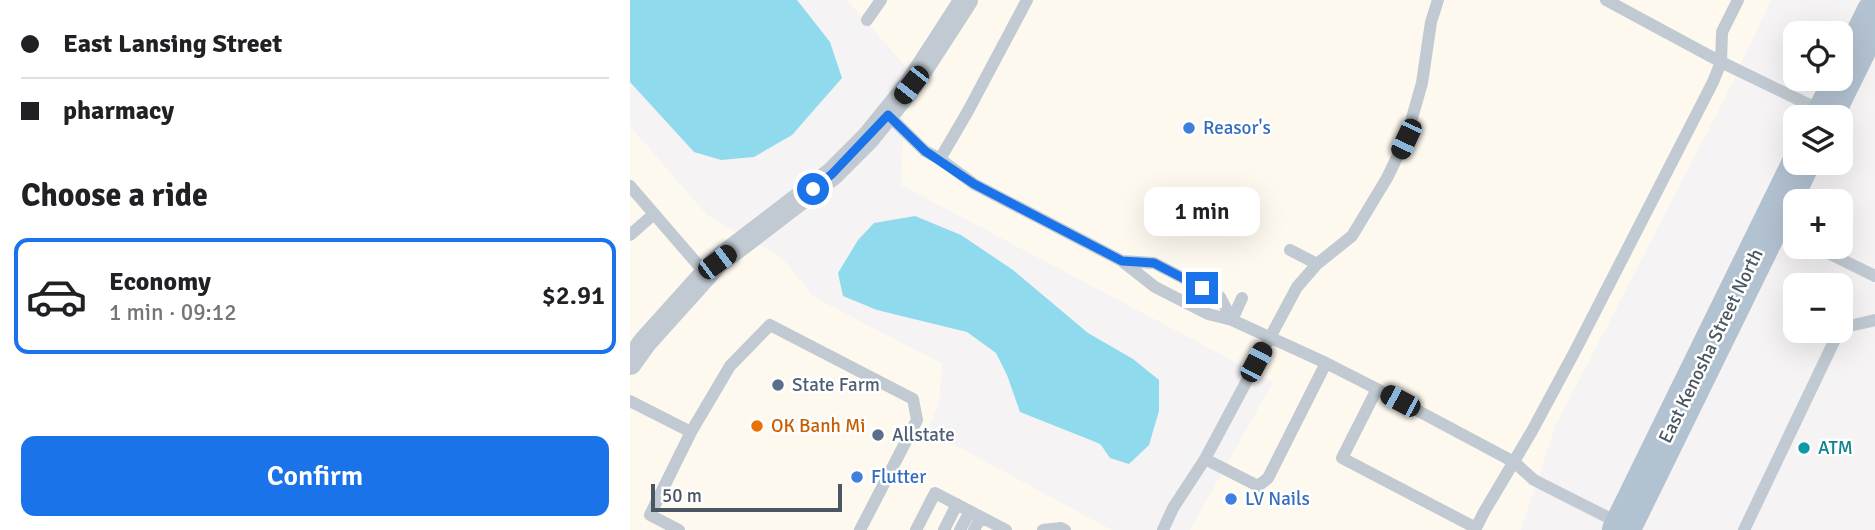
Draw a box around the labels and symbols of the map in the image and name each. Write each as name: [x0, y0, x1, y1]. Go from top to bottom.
car: [890, 62, 933, 108]
place label: Reasor's: [1203, 116, 1271, 140]
car: [1388, 116, 1425, 162]
marker: Reasor's: [1181, 120, 1197, 136]
route start: [797, 173, 829, 205]
callout: 1 min: [1144, 187, 1260, 236]
car: [694, 241, 741, 283]
street label: East Kenosha Street North: [1653, 245, 1769, 447]
route end: [1186, 272, 1218, 304]
car: [1237, 339, 1276, 385]
place label: State Farm: [792, 373, 880, 397]
marker: State Farm: [770, 377, 786, 393]
car: [1377, 382, 1424, 420]
place label: OK Banh Mi: [771, 414, 866, 438]
marker: OK Banh Mi: [749, 418, 765, 434]
place label: Allstate: [892, 423, 955, 447]
marker: Allstate: [870, 427, 886, 443]
place label: ATM: [1818, 436, 1853, 460]
marker: ATM: [1796, 440, 1812, 456]
place label: Flutter: [871, 465, 926, 489]
marker: Flutter: [849, 469, 865, 485]
scale bar: [651, 481, 842, 513]
place label: LV Nails: [1245, 487, 1310, 511]
marker: LV Nails: [1223, 491, 1239, 507]

